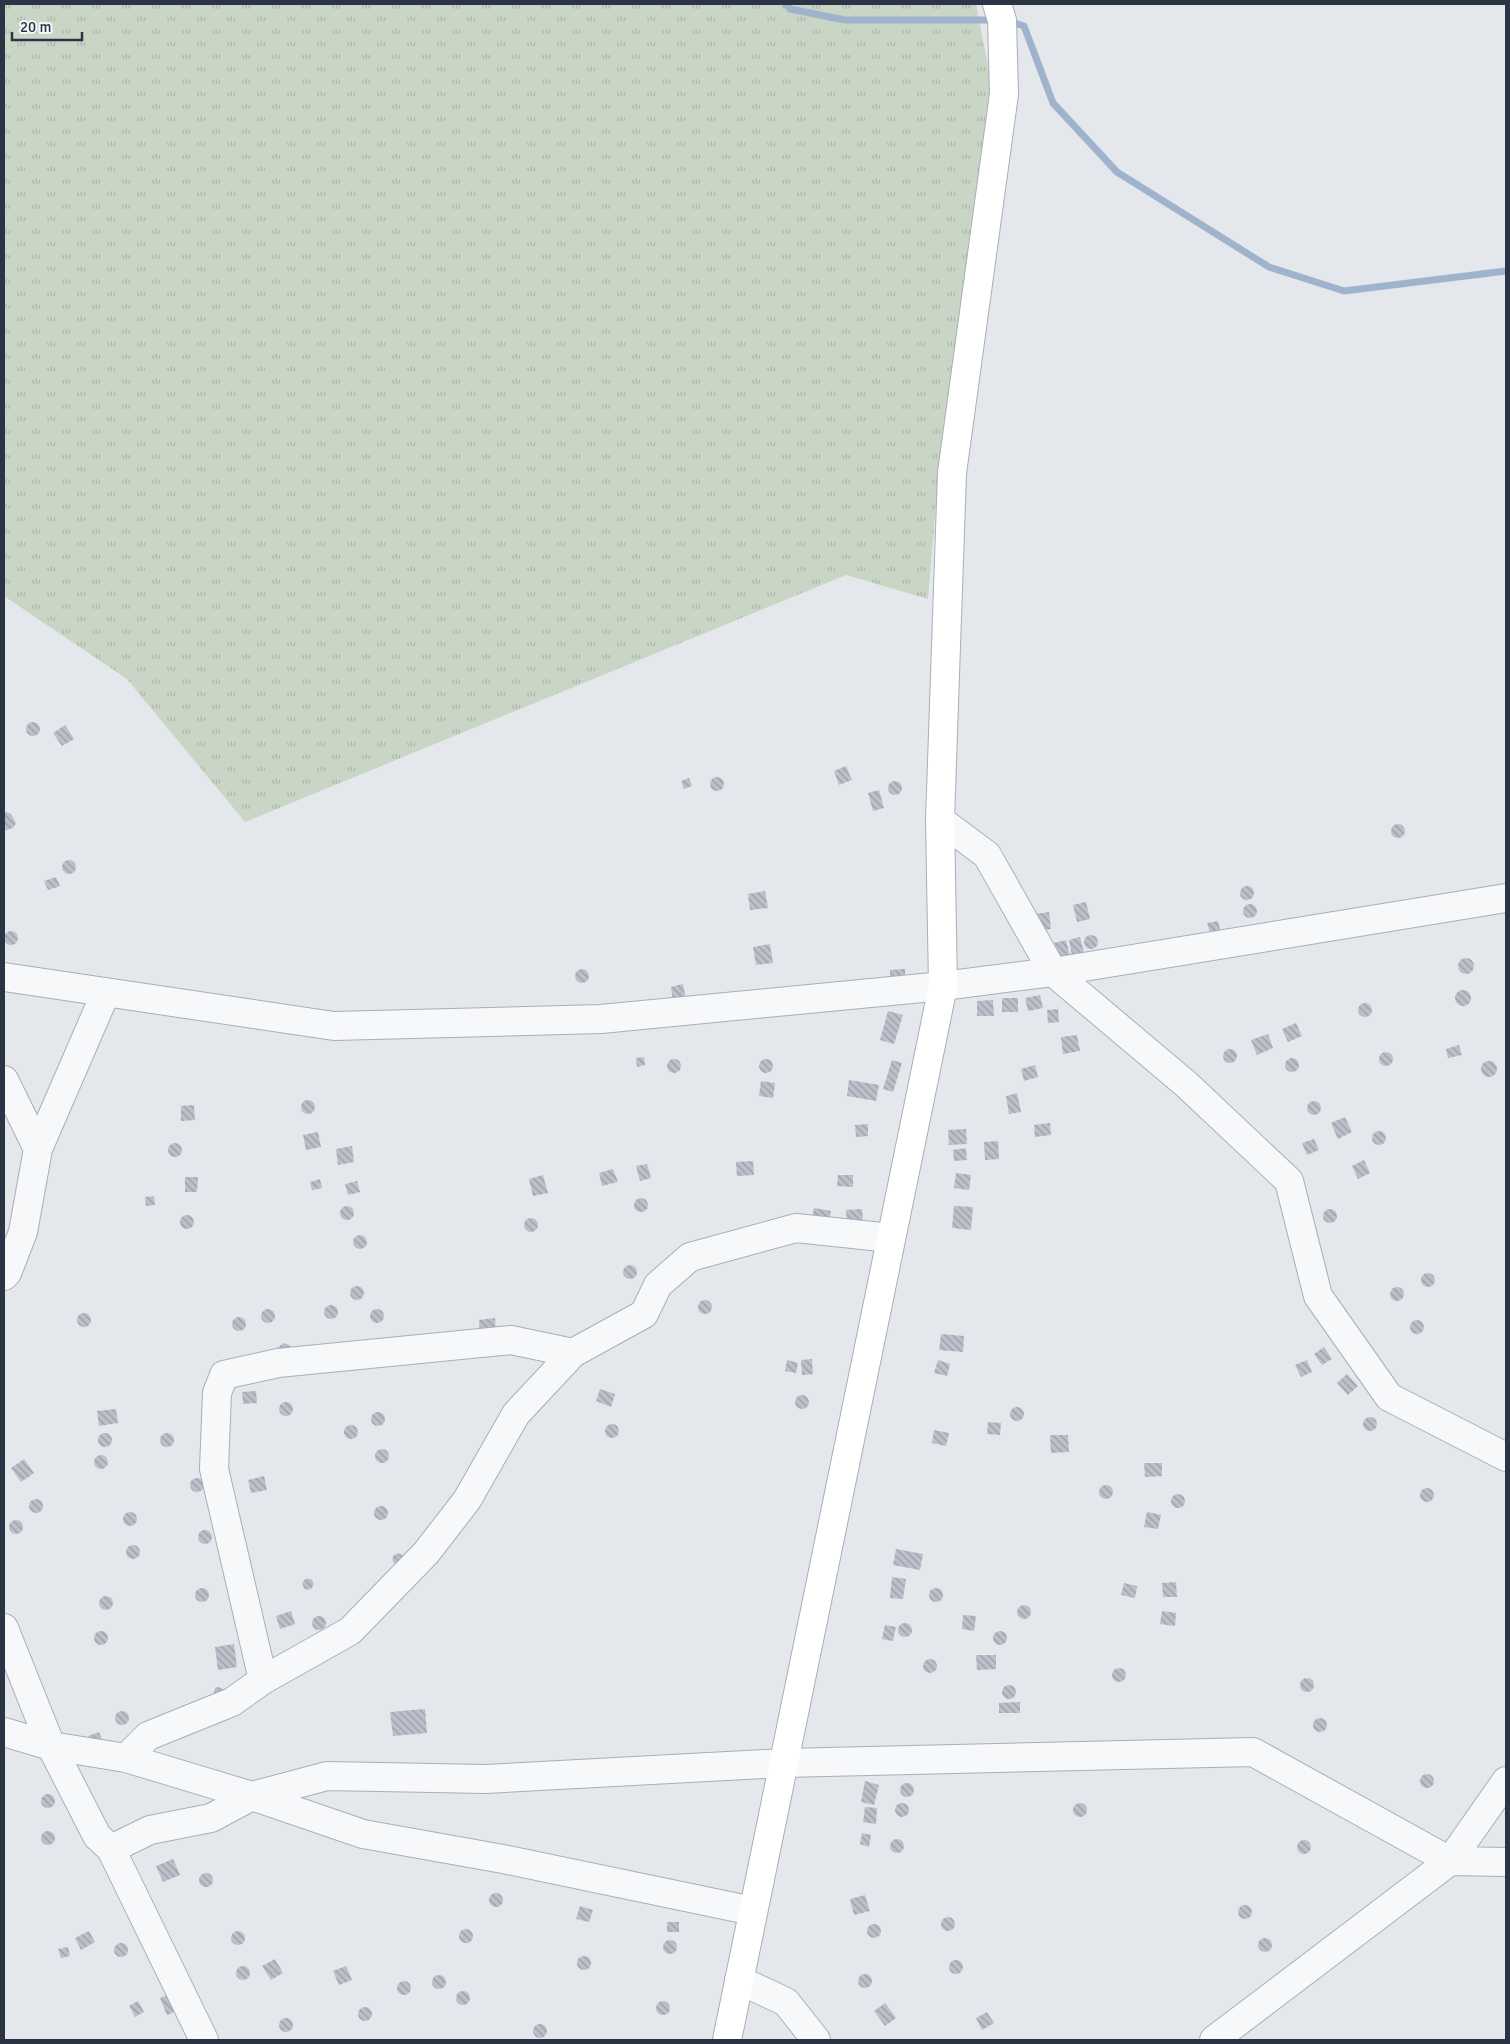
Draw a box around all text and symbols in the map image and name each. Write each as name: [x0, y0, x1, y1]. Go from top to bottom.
scale bar: [12, 10, 82, 42]
text: 20 m: [20, 18, 51, 36]

